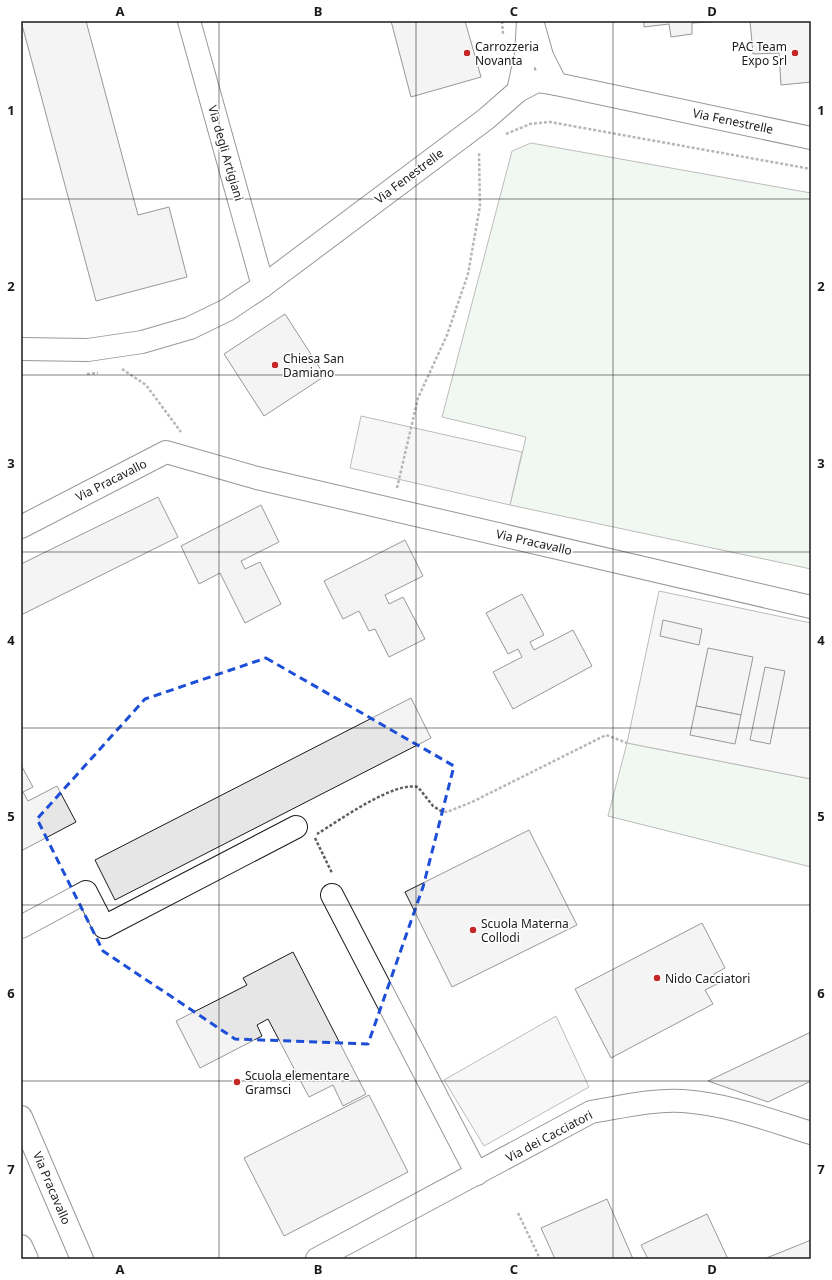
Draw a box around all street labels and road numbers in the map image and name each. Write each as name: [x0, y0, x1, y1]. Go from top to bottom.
street label: Via degli Artigiani: [204, 103, 248, 203]
street label: Via Fenestrelle: [691, 104, 775, 138]
street label: Via Fenestrelle: [371, 144, 447, 207]
street label: Via Pracavallo: [73, 455, 149, 505]
street label: Via Pracavallo: [494, 525, 574, 559]
street label: Via dei Cacciatori: [503, 1106, 595, 1166]
street label: Via Pracavallo: [29, 1149, 75, 1227]

